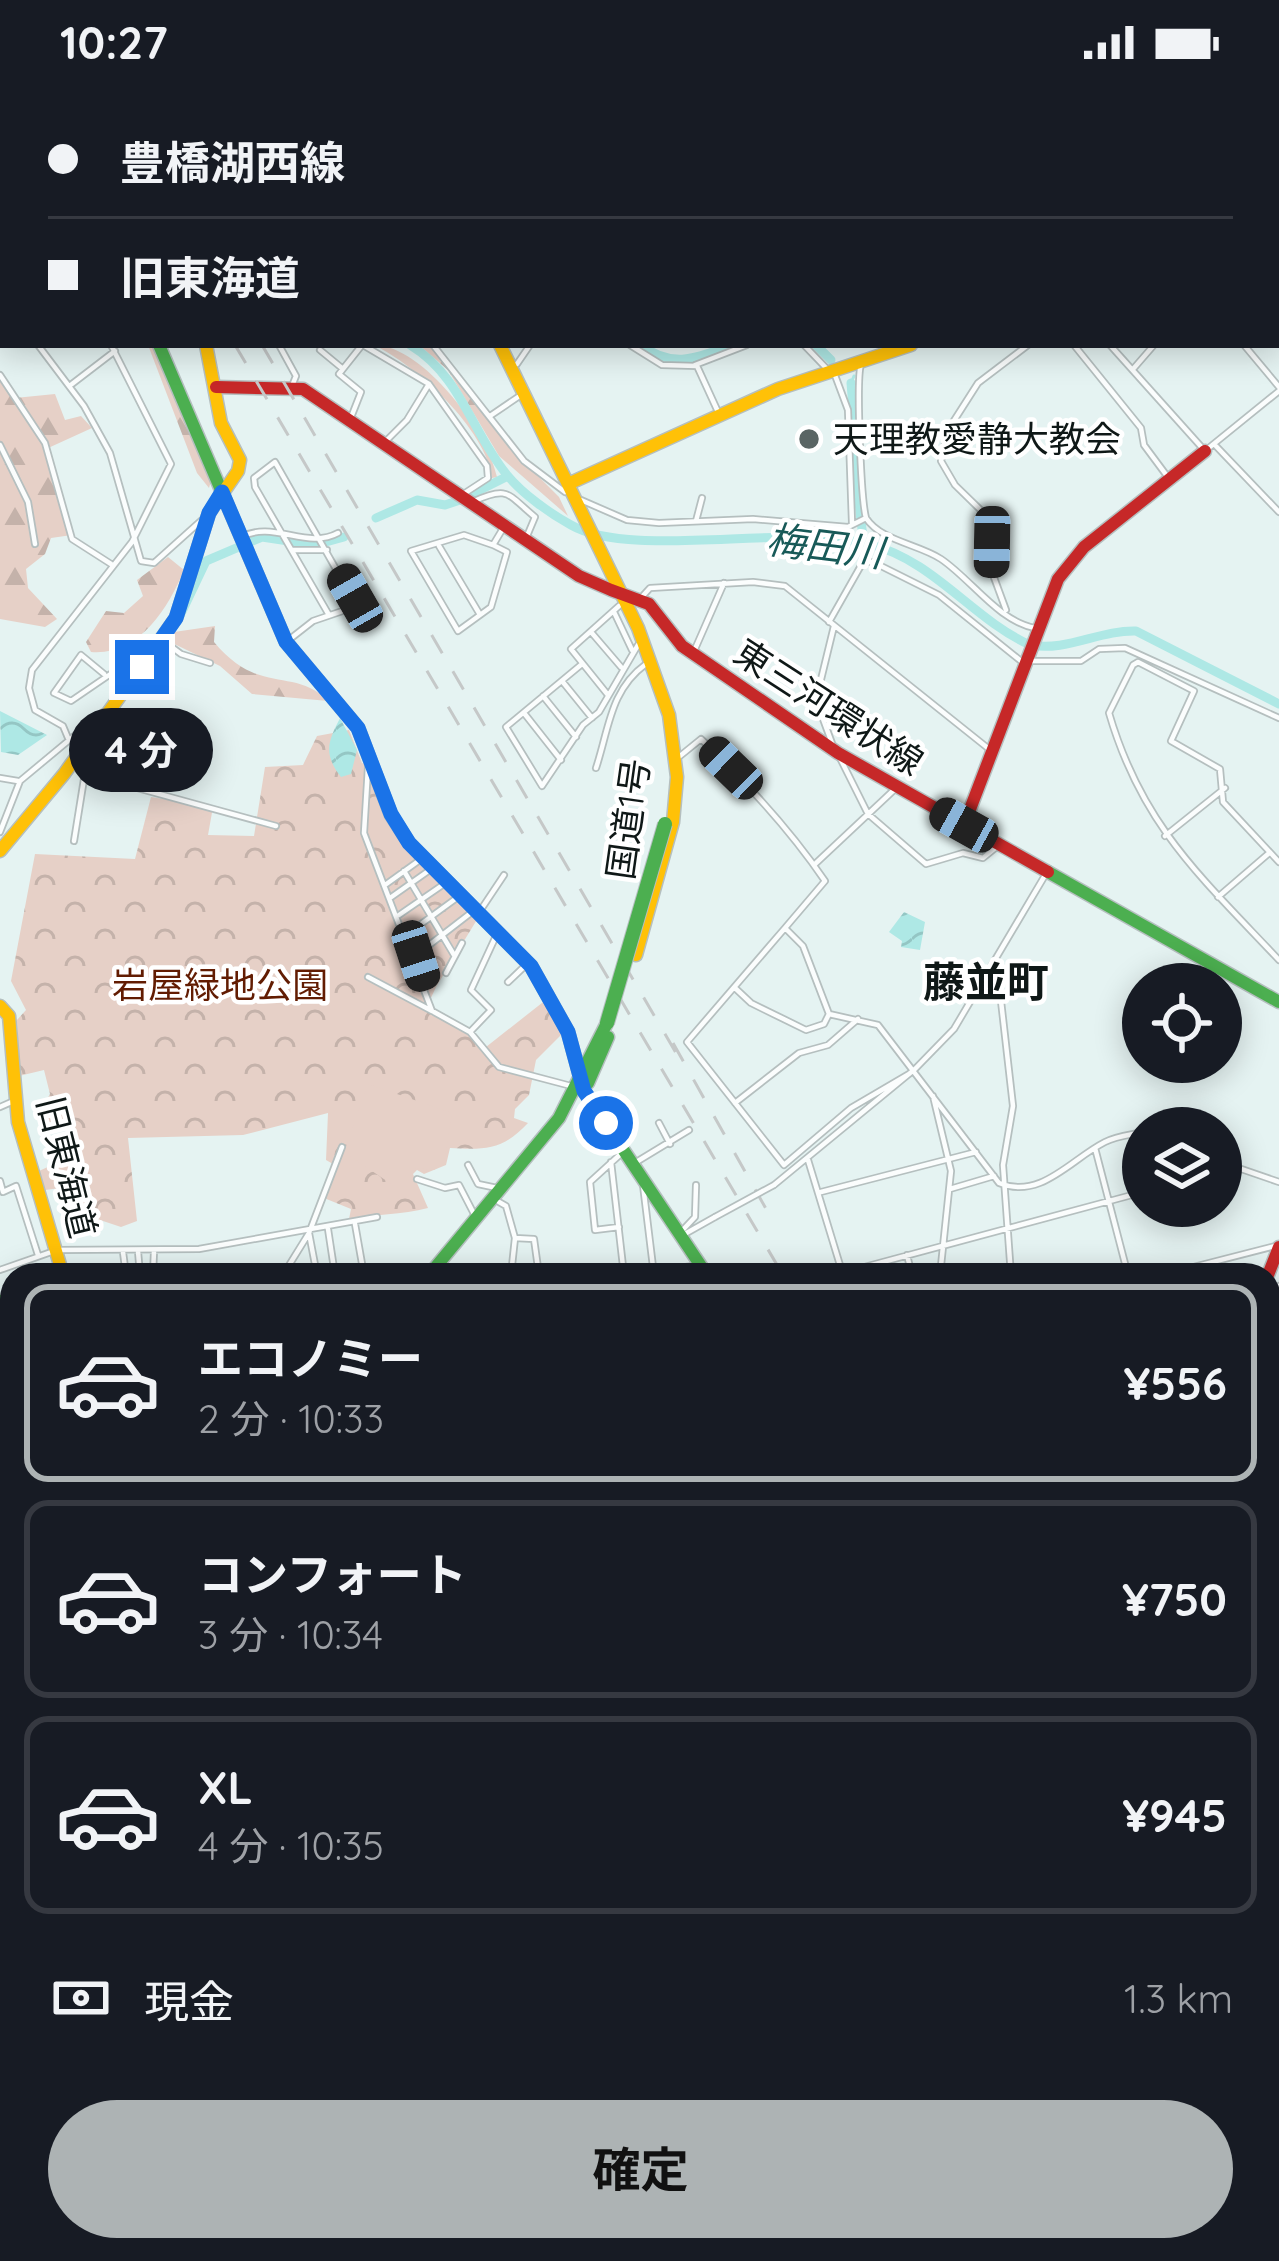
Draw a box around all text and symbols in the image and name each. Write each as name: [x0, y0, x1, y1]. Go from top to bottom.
text: 10:27: [60, 14, 168, 70]
text: 豊橋湖西線: [120, 134, 345, 190]
text: 旧東海道: [120, 249, 300, 305]
place label: 天理教愛静大教会: [833, 416, 1121, 461]
marker: 天理教愛静大教会: [796, 426, 822, 452]
car: [973, 506, 1011, 578]
water label: 梅田川: [764, 514, 890, 577]
car: [321, 558, 389, 638]
street label: 東三河環状線: [726, 629, 932, 784]
route end: [115, 640, 169, 694]
callout: 4 分: [70, 709, 214, 793]
text: 4 分: [105, 725, 177, 774]
car: [693, 730, 769, 806]
street label: 国道1号: [597, 756, 658, 882]
car: [924, 792, 1004, 858]
car: [388, 916, 444, 996]
district label: 藤並町: [923, 955, 1049, 1008]
park label: 岩屋緑地公園: [112, 962, 328, 1007]
map controls: [1122, 963, 1242, 1227]
button: locate: [1122, 963, 1242, 1083]
street label: 旧東海道: [28, 1092, 107, 1242]
route start: [579, 1096, 633, 1150]
button: layers: [1122, 1107, 1242, 1227]
icon: car: [54, 1329, 162, 1437]
text: エコノミー: [198, 1330, 423, 1386]
text: ¥556: [1123, 1355, 1227, 1411]
text: 2 分 · 10:33: [198, 1394, 384, 1443]
icon: car: [54, 1545, 162, 1653]
text: コンフォート: [198, 1546, 467, 1602]
text: ¥750: [1122, 1571, 1227, 1627]
text: 3 分 · 10:34: [198, 1610, 383, 1659]
text: XL: [198, 1759, 253, 1815]
icon: car: [54, 1761, 162, 1869]
text: ¥945: [1122, 1787, 1227, 1843]
text: 4 分 · 10:35: [198, 1821, 384, 1870]
icon: cash: [48, 1965, 114, 2031]
text: 現金: [144, 1973, 234, 2029]
text: 1.3 km: [1124, 1974, 1233, 2023]
button: 確定: [48, 2100, 1233, 2238]

